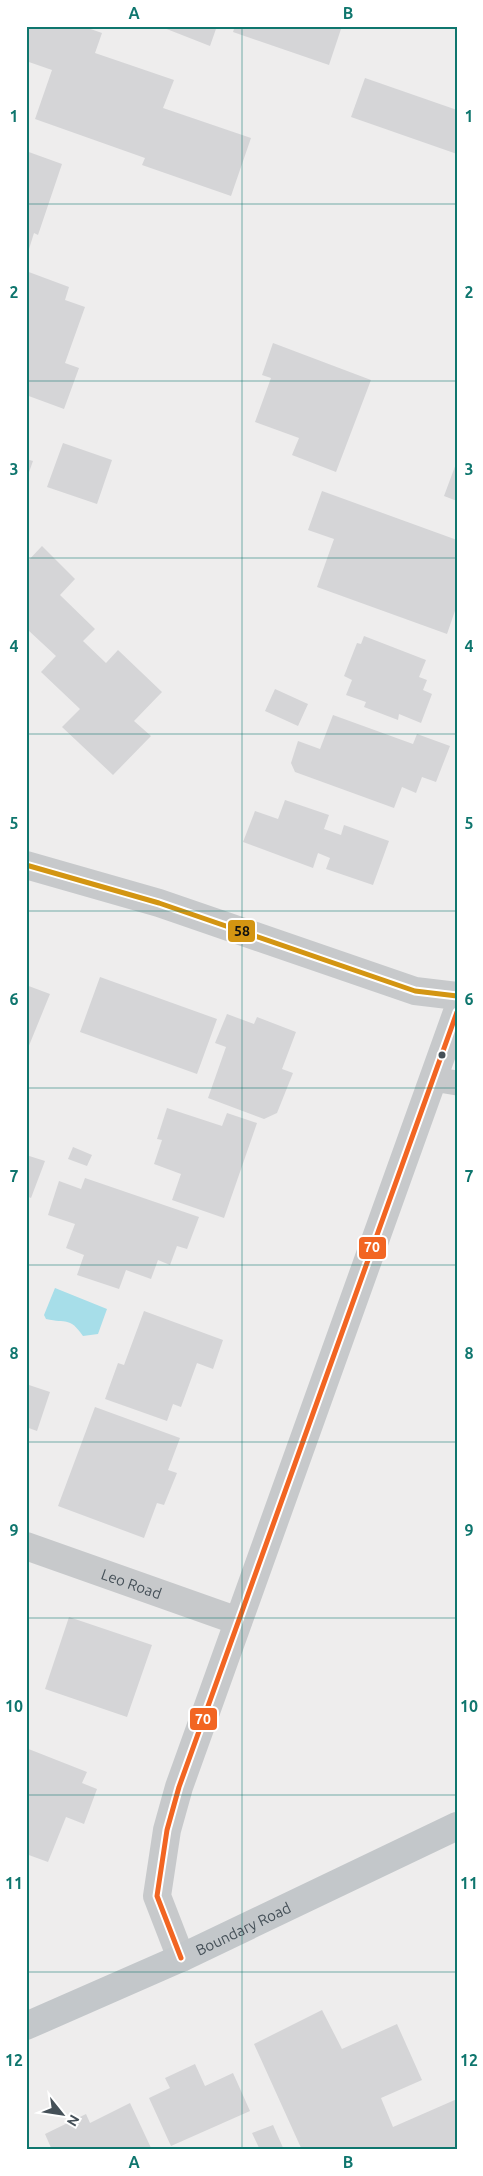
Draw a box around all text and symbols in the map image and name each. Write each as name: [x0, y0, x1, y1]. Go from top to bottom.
text: A: [128, 4, 140, 22]
text: B: [343, 4, 353, 22]
text: 1: [9, 107, 19, 125]
text: 1: [464, 107, 474, 125]
text: 2: [9, 283, 19, 301]
text: 2: [464, 283, 474, 301]
text: 3: [9, 460, 19, 478]
text: 3: [464, 460, 474, 478]
text: 4: [9, 637, 19, 655]
text: 4: [464, 637, 474, 655]
text: 5: [9, 814, 19, 832]
text: 5: [464, 814, 474, 832]
line badge: 58: [227, 919, 256, 943]
text: 58: [234, 923, 250, 939]
text: 6: [9, 990, 19, 1008]
text: 6: [464, 990, 474, 1008]
unlabelled marker: [437, 1050, 447, 1060]
text: 7: [9, 1167, 19, 1185]
text: 7: [464, 1167, 474, 1185]
line badge: 70: [358, 1236, 387, 1260]
text: 70: [364, 1239, 380, 1255]
text: 8: [9, 1344, 19, 1362]
text: 8: [464, 1344, 474, 1362]
text: 9: [9, 1521, 19, 1539]
text: 9: [464, 1521, 474, 1539]
street label: Leo Road: [99, 1565, 164, 1602]
text: 10: [5, 1697, 23, 1715]
text: 10: [460, 1697, 478, 1715]
line badge: 70: [189, 1707, 218, 1731]
text: 70: [195, 1711, 211, 1727]
text: 11: [5, 1874, 23, 1892]
text: 11: [460, 1874, 478, 1892]
street label: Boundary Road: [193, 1898, 293, 1958]
text: 12: [5, 2051, 23, 2069]
text: 12: [460, 2051, 478, 2069]
north arrow: [38, 2088, 88, 2138]
text: N: [64, 2112, 83, 2129]
text: A: [128, 2153, 140, 2171]
text: B: [343, 2153, 353, 2171]

